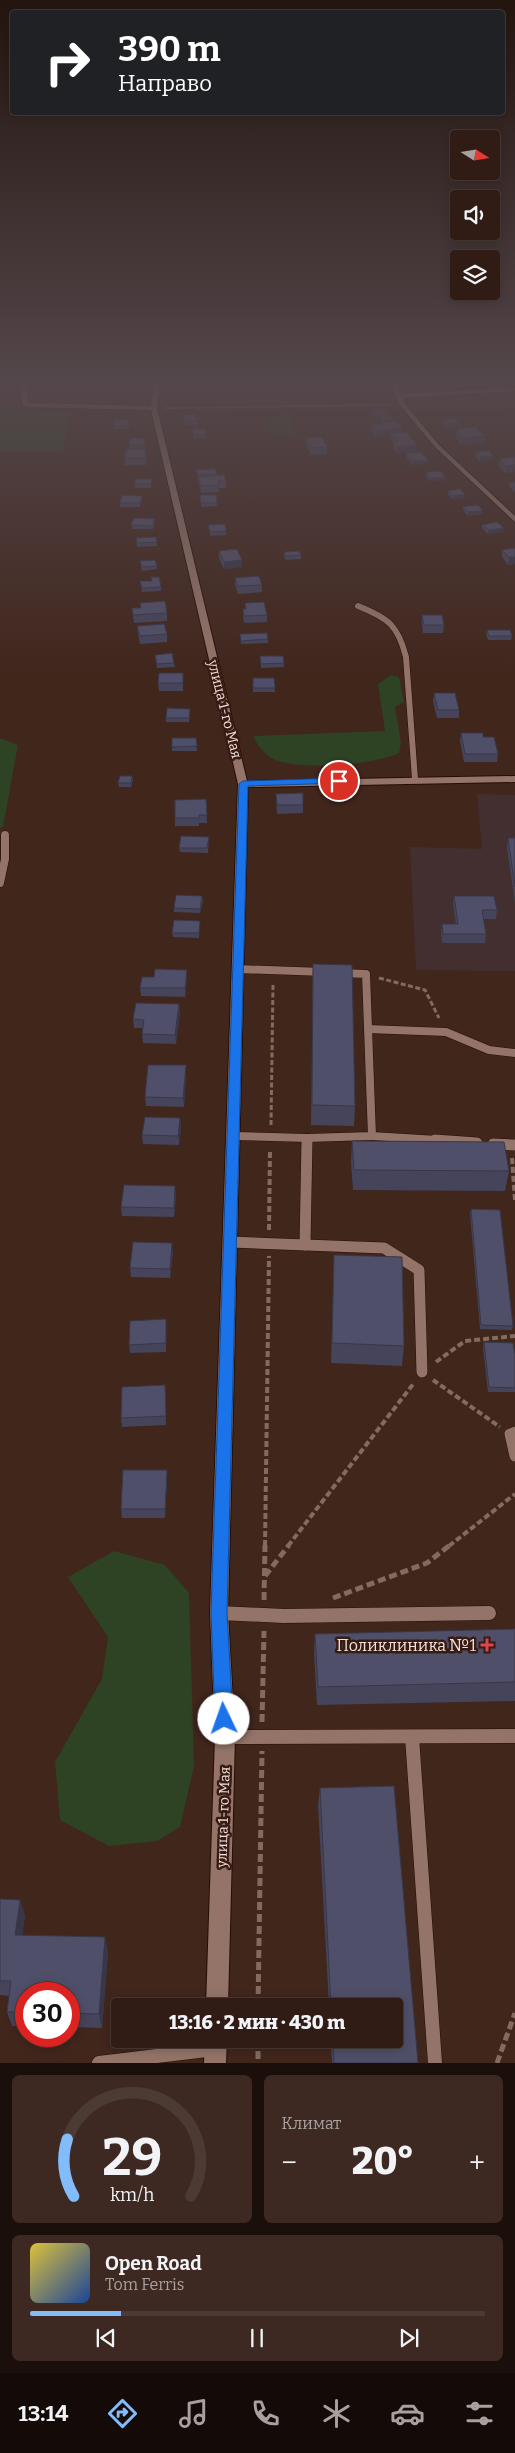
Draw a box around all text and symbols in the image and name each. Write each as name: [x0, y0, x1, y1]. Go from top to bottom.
text: 390 m: [118, 28, 221, 70]
icon: right: [35, 30, 100, 95]
text: Направо: [118, 70, 212, 97]
north arrow: [450, 130, 500, 180]
map controls: [450, 130, 500, 300]
button: sound: [450, 190, 500, 240]
button: layers: [450, 250, 500, 300]
street label: улица 1-го Мая: [204, 657, 245, 760]
pin: [318, 760, 360, 802]
icon: arrive: [325, 767, 353, 795]
place label: Поликлиника №1: [336, 1636, 476, 1655]
marker: Поликлиника №1: [480, 1638, 494, 1652]
position arrow: [197, 1692, 249, 1744]
street label: улица 1-го Мая: [213, 1766, 234, 1869]
speed limit sign: 30: [15, 1982, 80, 2047]
text: 13:16 · 2 мин · 430 m: [169, 2011, 345, 2034]
text: Климат: [282, 2114, 341, 2133]
text: 29: [102, 2126, 162, 2189]
text: 20°: [352, 2138, 414, 2184]
text: −: [282, 2146, 297, 2179]
text: +: [469, 2146, 485, 2179]
text: km/h: [110, 2184, 154, 2206]
text: Open Road: [105, 2252, 202, 2275]
text: Tom Ferris: [105, 2275, 184, 2294]
icon: previous: [92, 2324, 120, 2352]
icon: pause: [243, 2324, 271, 2352]
icon: next: [395, 2324, 423, 2352]
icon: directions: [105, 2396, 140, 2431]
icon: music: [176, 2396, 211, 2431]
icon: phone: [248, 2396, 283, 2431]
icon: climate: [319, 2396, 354, 2431]
icon: car: [390, 2396, 425, 2431]
icon: filters: [462, 2396, 497, 2431]
text: 13:14: [18, 2400, 68, 2427]

